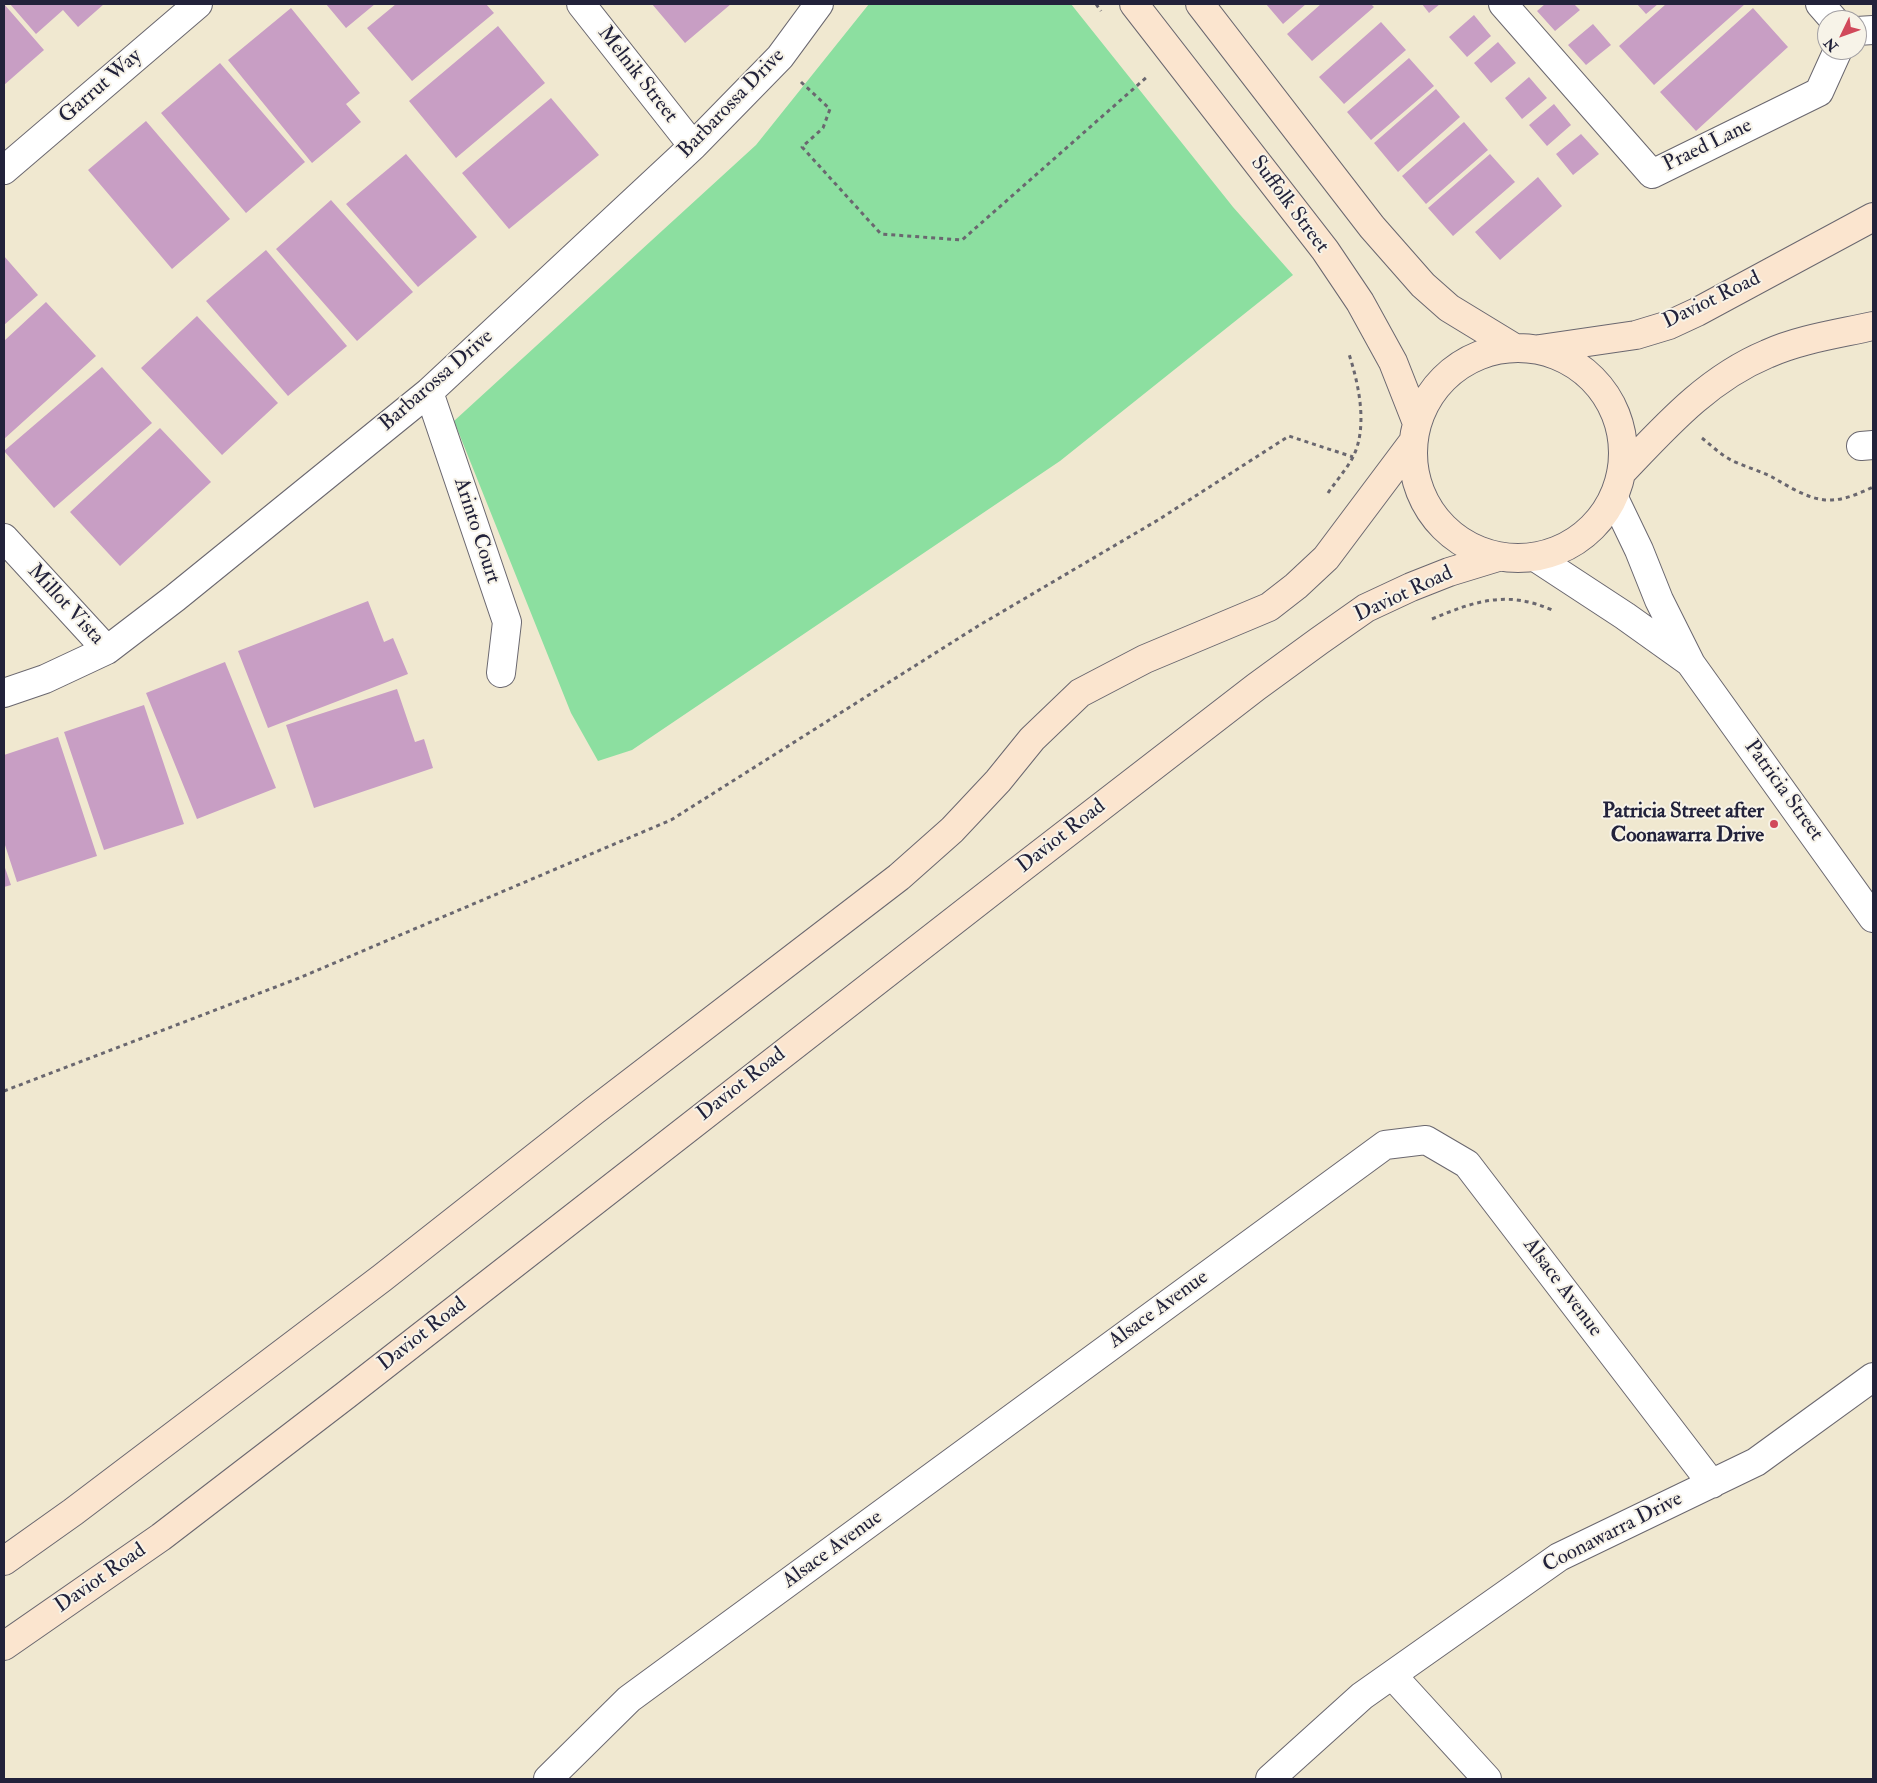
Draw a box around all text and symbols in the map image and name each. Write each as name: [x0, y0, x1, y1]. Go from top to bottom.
north arrow: [1817, 10, 1867, 60]
street label: Melnik Street: [591, 22, 683, 128]
text: N: [1821, 34, 1842, 55]
street label: Garrut Way: [55, 44, 147, 130]
street label: Barbarossa Drive: [673, 44, 791, 164]
street label: Praed Lane: [1660, 114, 1756, 178]
street label: Suffolk Street: [1244, 152, 1334, 258]
street label: Daviot Road: [1659, 267, 1765, 335]
street label: Barbarossa Drive: [375, 325, 499, 437]
street label: Arinto Court: [447, 475, 505, 587]
street label: Millot Vista: [21, 560, 109, 650]
street label: Daviot Road: [1351, 561, 1457, 629]
street label: Patricia Street: [1738, 736, 1828, 846]
street label: Daviot Road: [1013, 795, 1111, 879]
place label: Patricia Street after Coonawarra Drive: [1602, 799, 1764, 849]
marker: Patricia Street after Coonawarra Drive: [1768, 818, 1780, 830]
street label: Daviot Road: [693, 1043, 791, 1127]
street label: Alsace Avenue: [1517, 1234, 1607, 1342]
street label: Alsace Avenue: [1104, 1265, 1214, 1355]
street label: Daviot Road: [374, 1293, 472, 1377]
street label: Coonawarra Drive: [1539, 1487, 1687, 1579]
street label: Alsace Avenue: [778, 1505, 888, 1595]
street label: Daviot Road: [51, 1539, 151, 1619]

